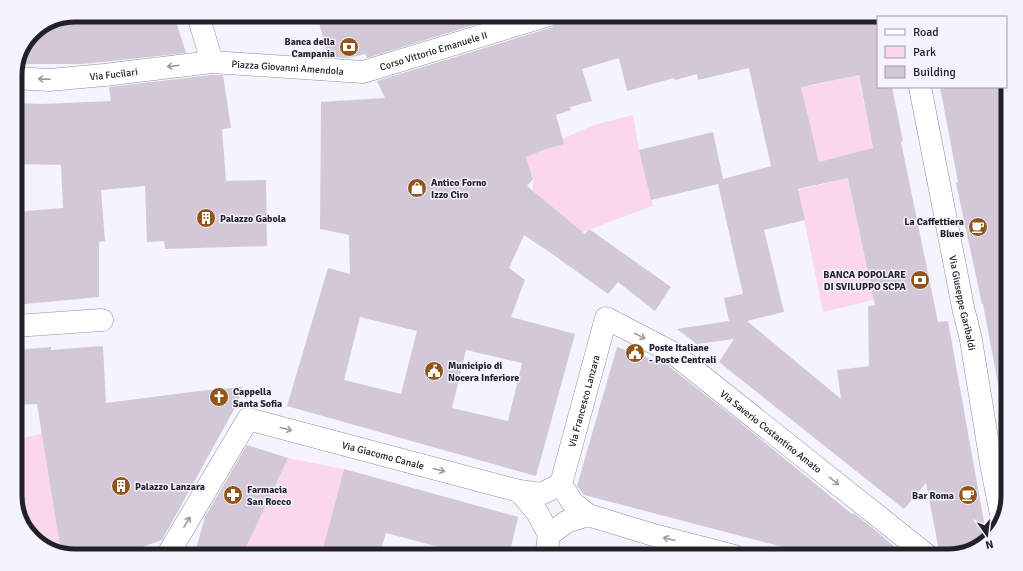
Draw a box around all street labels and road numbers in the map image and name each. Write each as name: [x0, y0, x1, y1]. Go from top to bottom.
street label: Corso Vittorio Emanuele II: [378, 29, 489, 74]
street label: Piazza Giovanni Amendola: [231, 58, 344, 78]
street label: Via Fucilari: [89, 66, 138, 83]
street label: Via Giuseppe Garibaldi: [946, 254, 978, 351]
street label: Via Francesco Lanzara: [566, 354, 603, 449]
street label: Via Saverio Costantino Amato: [717, 388, 824, 476]
street label: Via Giacomo Canale: [340, 439, 425, 473]

